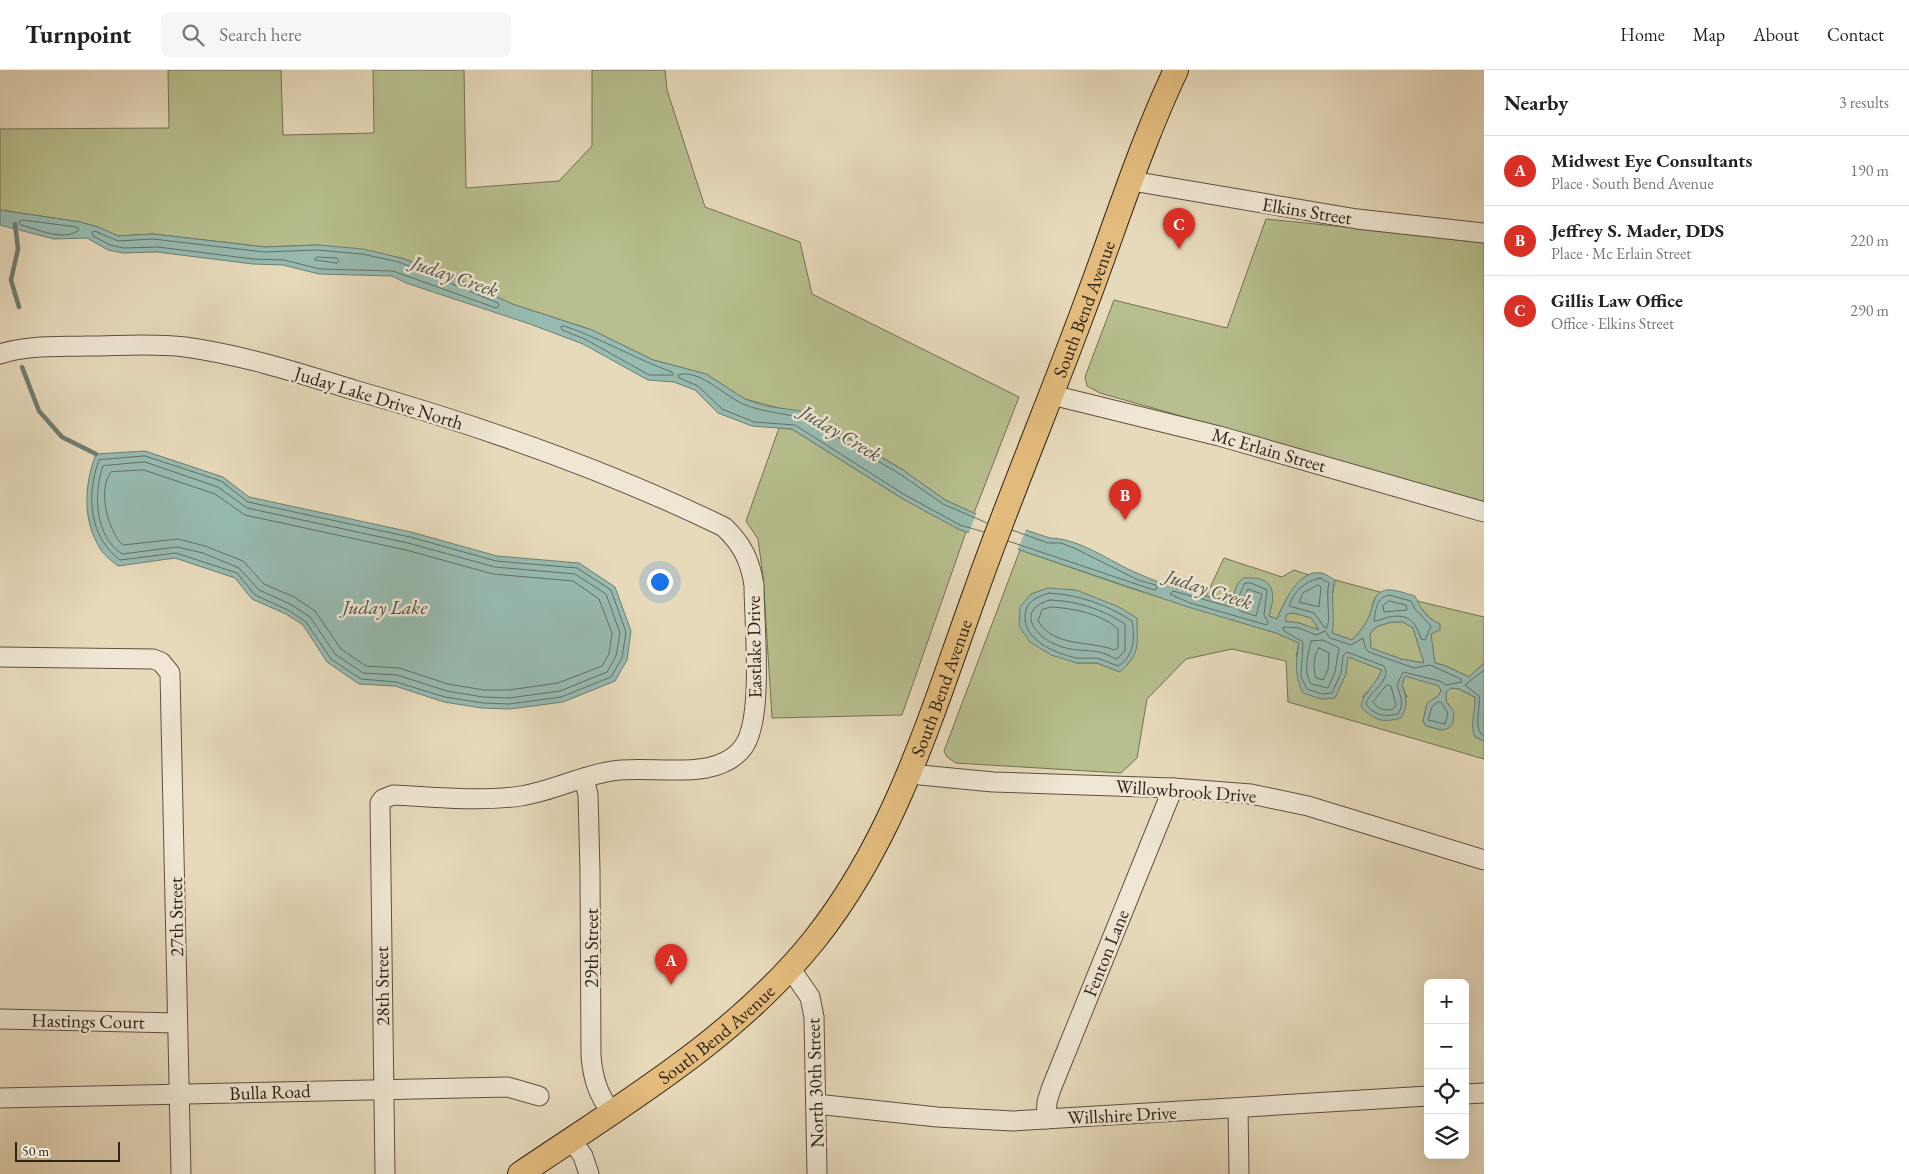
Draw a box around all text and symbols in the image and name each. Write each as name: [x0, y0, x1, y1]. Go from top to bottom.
search box: [161, 12, 511, 57]
text: Turnpoint: [25, 19, 131, 50]
icon: search: [179, 21, 207, 49]
text: Search here: [219, 22, 302, 47]
text: Home: [1620, 23, 1665, 46]
text: Map: [1693, 23, 1725, 46]
text: About: [1753, 23, 1799, 46]
text: Contact: [1827, 23, 1884, 46]
text: Nearby: [1504, 89, 1568, 116]
text: 3 results: [1839, 92, 1889, 113]
text: Midwest Eye Consultants: [1551, 148, 1752, 173]
text: A: [1514, 160, 1526, 181]
text: 190 m: [1850, 160, 1889, 181]
text: Place · South Bend Avenue: [1551, 173, 1714, 194]
street label: Elkins Street: [1260, 192, 1354, 230]
pin: C: [1163, 208, 1195, 249]
text: Jeffrey S. Mader, DDS: [1551, 218, 1724, 243]
text: B: [1515, 230, 1525, 251]
text: 220 m: [1850, 230, 1889, 251]
street label: South Bend Avenue: [1047, 237, 1120, 381]
text: Place · Mc Erlain Street: [1551, 243, 1691, 264]
water label: Juday Creek: [404, 248, 502, 303]
text: Gillis Law Office: [1551, 288, 1683, 313]
text: C: [1514, 300, 1526, 321]
text: 290 m: [1850, 300, 1889, 321]
text: Office · Elkins Street: [1551, 313, 1674, 334]
street label: Juday Lake Drive North: [290, 360, 467, 436]
water label: Juday Creek: [792, 397, 886, 467]
street label: Mc Erlain Street: [1209, 422, 1329, 478]
pin: B: [1109, 479, 1141, 520]
water label: Juday Creek: [1158, 562, 1256, 615]
your location: [647, 569, 673, 595]
water label: Juday Lake: [339, 594, 427, 620]
street label: Eastlake Drive: [741, 595, 767, 699]
street label: South Bend Avenue: [904, 616, 977, 760]
street label: Willowbrook Drive: [1115, 774, 1257, 808]
street label: 27th Street: [163, 877, 189, 957]
street label: Fenton Lane: [1077, 906, 1135, 1000]
street label: 29th Street: [579, 908, 604, 988]
pin: A: [655, 944, 687, 985]
street label: 28th Street: [369, 946, 395, 1026]
street label: South Bend Avenue: [653, 979, 780, 1090]
map controls: [1424, 979, 1469, 1159]
button: +: [1424, 979, 1469, 1024]
street label: Hastings Court: [31, 1008, 145, 1034]
street label: North 30th Street: [800, 1018, 830, 1148]
button: −: [1424, 1024, 1469, 1069]
button: locate: [1424, 1069, 1469, 1114]
street label: Bulla Road: [229, 1078, 312, 1106]
street label: Willshire Drive: [1067, 1100, 1177, 1130]
button: layers: [1424, 1114, 1469, 1159]
scale bar: [15, 1139, 120, 1162]
text: 50 m: [22, 1142, 49, 1160]

